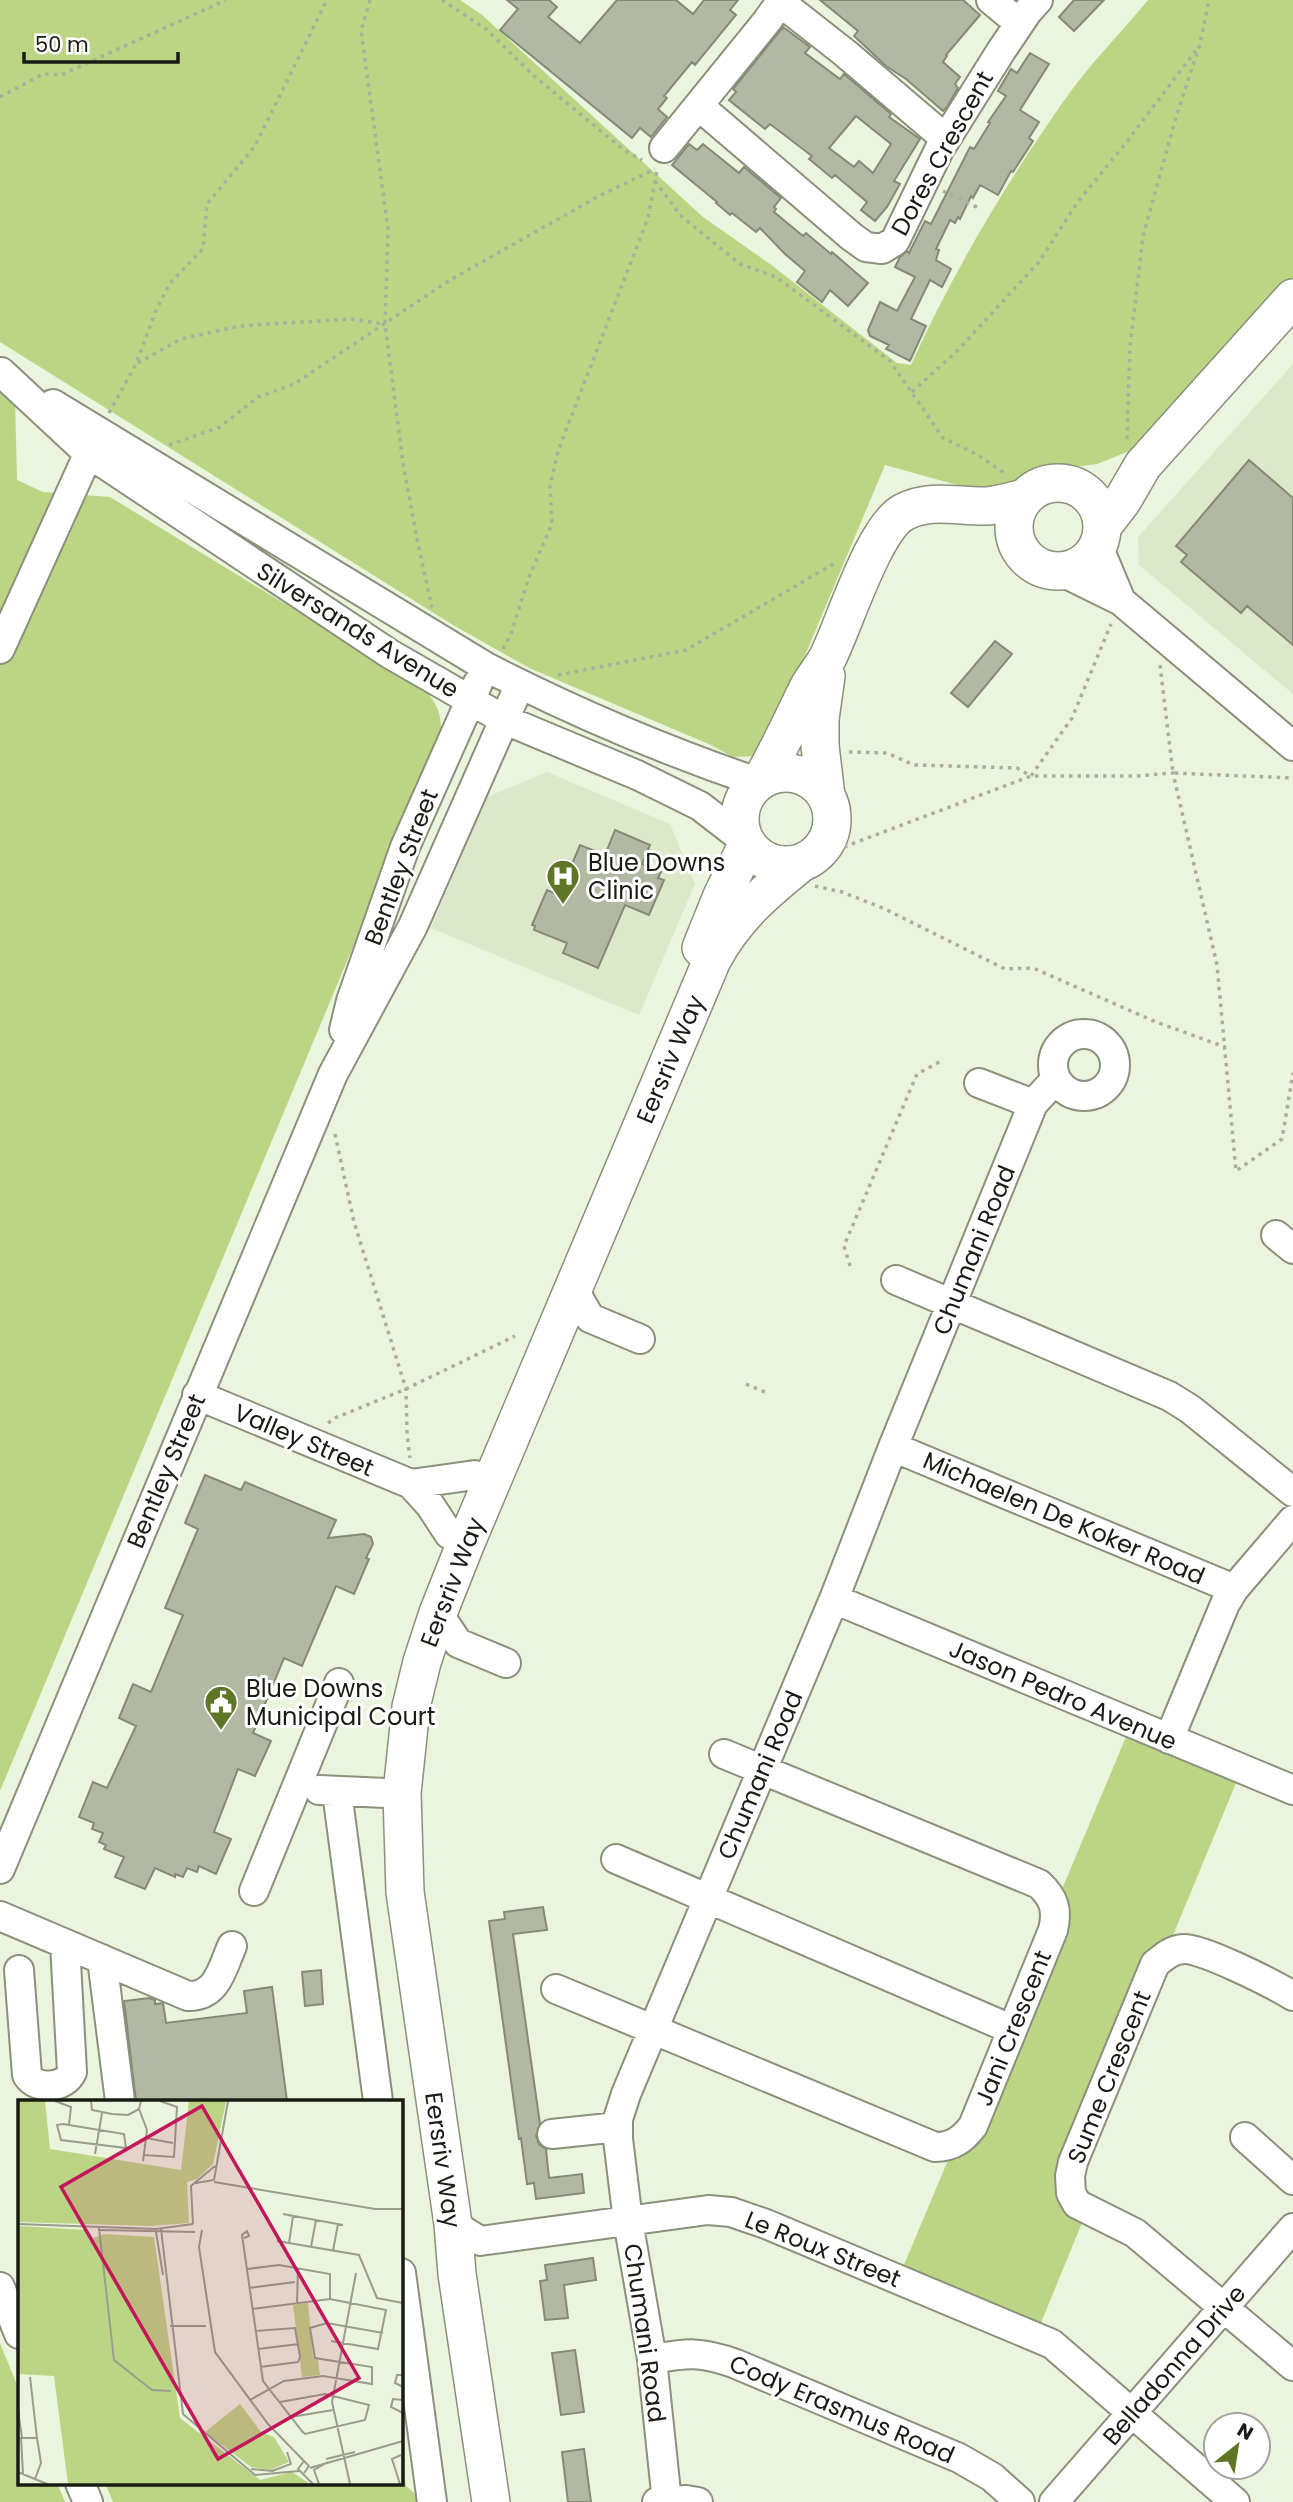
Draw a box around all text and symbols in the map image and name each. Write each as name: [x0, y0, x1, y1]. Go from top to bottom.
scale bar: [24, 21, 178, 65]
text: 50 m: [35, 30, 89, 59]
street label: Dores Crescent: [883, 65, 1001, 241]
street label: Silversands Avenue: [251, 554, 465, 706]
street label: Bentley Street: [356, 784, 446, 950]
place label: Blue Downs Clinic: [588, 846, 725, 907]
hospital icon: Blue Downs Clinic: [544, 857, 582, 906]
street label: Eersriv Way: [628, 989, 712, 1128]
street label: Chumani Road: [925, 1160, 1023, 1340]
street label: Bentley Street: [119, 1389, 213, 1553]
street label: Valley Street: [229, 1396, 379, 1484]
street label: Michaelen De Koker Road: [918, 1444, 1210, 1592]
street label: Eersriv Way: [412, 1512, 492, 1652]
street label: Jason Pedro Avenue: [944, 1632, 1182, 1758]
place label: Blue Downs Municipal Court: [246, 1672, 435, 1733]
public building icon: Blue Downs Municipal Court: [202, 1683, 240, 1732]
street label: Chumani Road: [710, 1686, 810, 1864]
street label: Jani Crescent: [967, 1945, 1059, 2111]
street label: Sume Crescent: [1059, 1986, 1159, 2168]
street label: Eersriv Way: [417, 2090, 469, 2230]
inset map: [18, 2100, 402, 2484]
street label: Le Roux Street: [740, 2203, 906, 2295]
street label: Chumani Road: [616, 2241, 674, 2425]
street label: Belladonna Drive: [1095, 2278, 1253, 2452]
street label: Cody Erasmus Road: [724, 2347, 960, 2471]
north arrow: [1202, 2411, 1272, 2481]
text: N: [1232, 2416, 1258, 2447]

